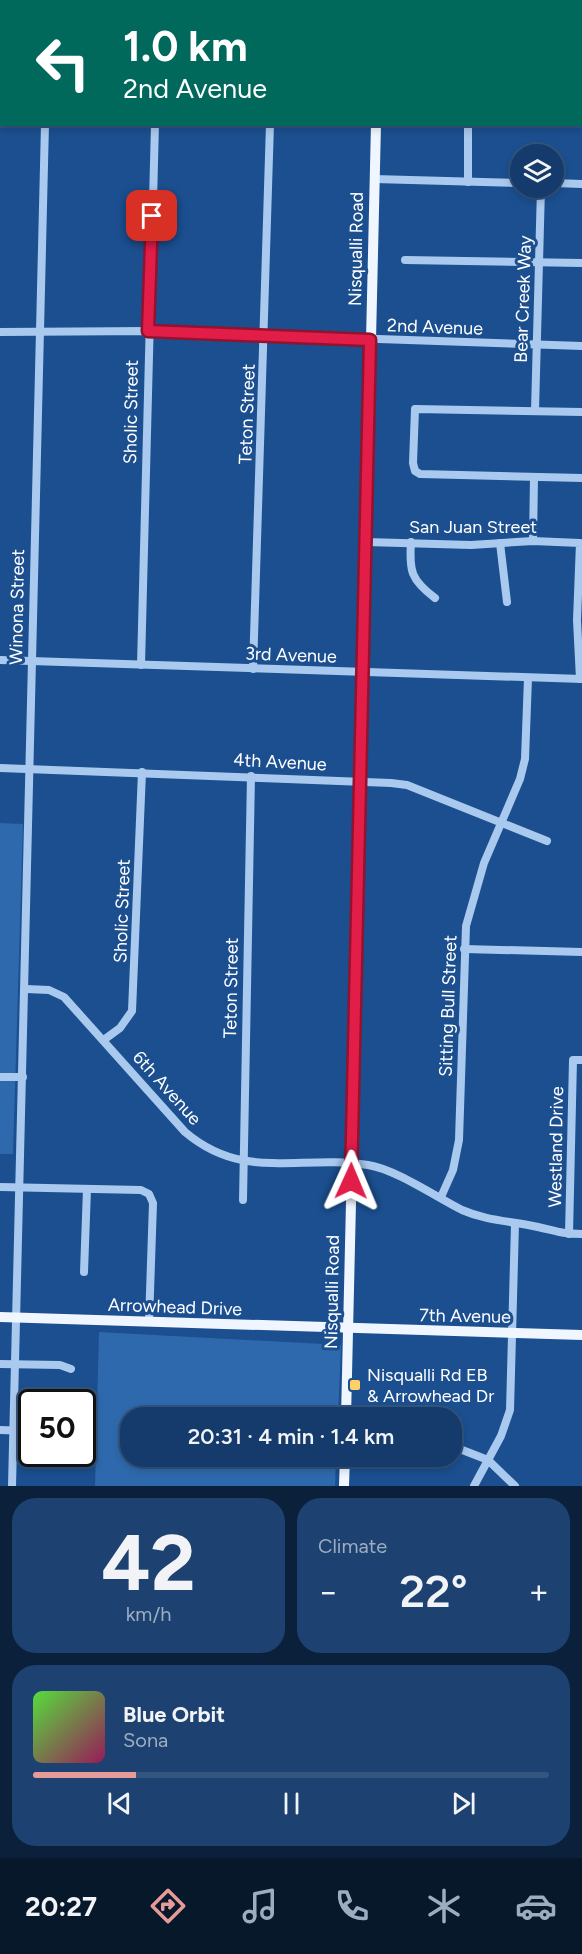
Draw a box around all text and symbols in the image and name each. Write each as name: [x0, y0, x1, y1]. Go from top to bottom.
text: 1.0 km: [123, 21, 248, 72]
icon: left: [24, 24, 102, 102]
text: 2nd Avenue: [123, 72, 267, 105]
map controls: [510, 144, 564, 198]
button: layers: [510, 144, 564, 198]
pin: [126, 190, 177, 241]
street label: Nisqualli Road: [344, 192, 368, 306]
icon: arrive: [135, 199, 168, 232]
street label: Bear Creek Way: [510, 234, 536, 363]
street label: 2nd Avenue: [387, 314, 484, 340]
street label: Sholic Street: [119, 359, 143, 464]
street label: Teton Street: [234, 363, 260, 465]
street label: San Juan Street: [409, 516, 537, 538]
street label: Winona Street: [5, 549, 29, 665]
street label: 3rd Avenue: [245, 642, 337, 668]
street label: 4th Avenue: [233, 749, 327, 775]
street label: Sholic Street: [109, 858, 135, 963]
street label: Sitting Bull Street: [435, 935, 461, 1077]
street label: Teton Street: [219, 937, 243, 1039]
street label: 6th Avenue: [128, 1046, 206, 1130]
street label: Westland Drive: [544, 1086, 568, 1208]
position arrow: [319, 1149, 383, 1213]
street label: Nisqualli Road: [320, 1235, 344, 1349]
street label: Arrowhead Drive: [107, 1294, 243, 1320]
street label: 7th Avenue: [419, 1304, 511, 1328]
place label: Nisqualli Rd EB & Arrowhead Dr: [367, 1364, 494, 1407]
marker: Nisqualli Rd EB & Arrowhead Dr: [348, 1378, 362, 1392]
speed limit sign: 50: [18, 1389, 96, 1467]
text: 20:31 · 4 min · 1.4 km: [188, 1423, 394, 1450]
text: 42: [101, 1516, 196, 1610]
text: Climate: [318, 1534, 387, 1558]
text: 22°: [399, 1564, 468, 1618]
text: −: [318, 1572, 339, 1611]
text: +: [528, 1572, 549, 1611]
text: km/h: [126, 1602, 171, 1626]
text: Blue Orbit: [123, 1701, 225, 1728]
text: Sona: [123, 1728, 168, 1752]
icon: previous: [103, 1787, 136, 1820]
icon: pause: [275, 1787, 308, 1820]
icon: next: [447, 1787, 480, 1820]
icon: directions: [147, 1885, 189, 1927]
icon: music: [239, 1885, 281, 1927]
icon: phone: [331, 1885, 373, 1927]
icon: climate: [423, 1885, 465, 1927]
icon: car: [515, 1885, 557, 1927]
text: 20:27: [25, 1890, 97, 1923]

